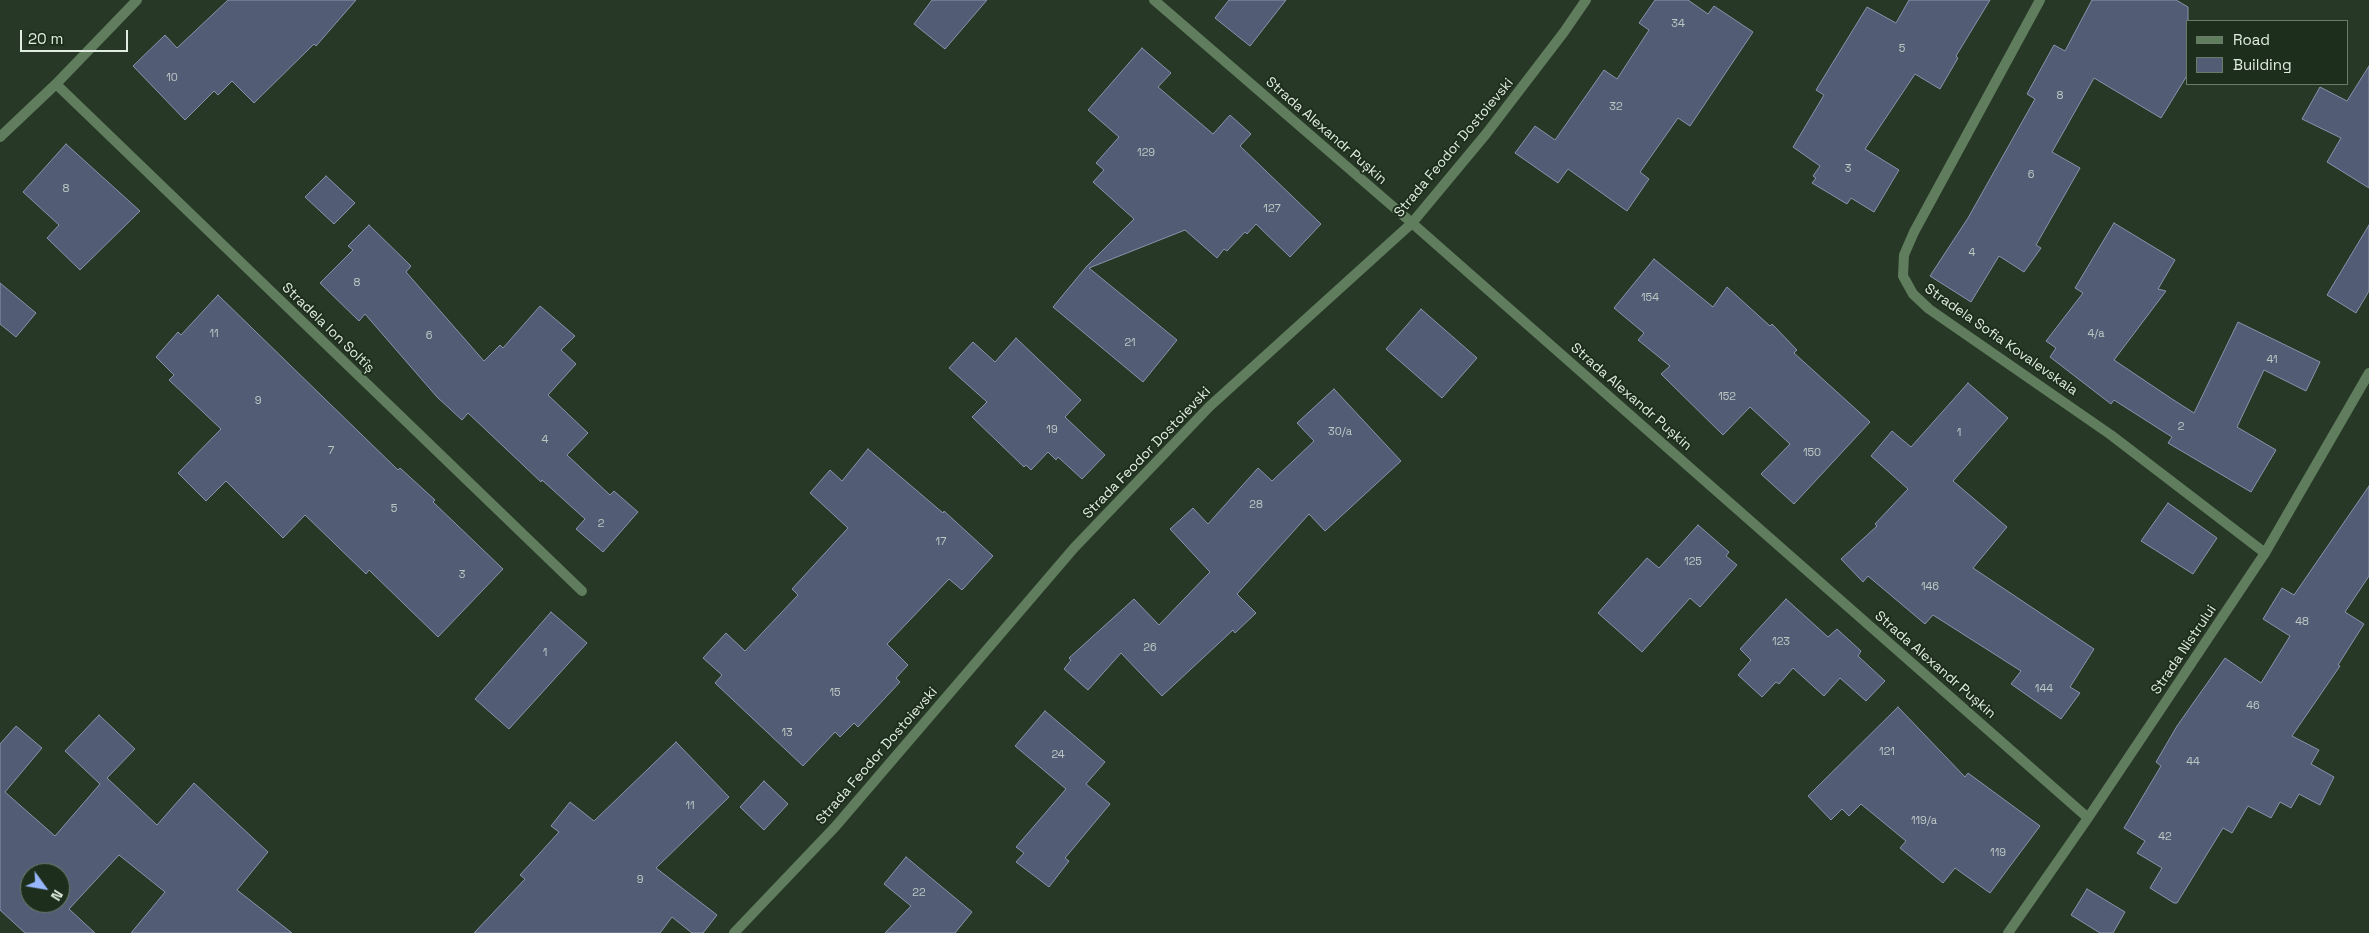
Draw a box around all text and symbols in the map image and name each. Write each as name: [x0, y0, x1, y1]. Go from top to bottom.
house number: 34: [1671, 17, 1685, 31]
scale bar: [22, 20, 130, 52]
legend: [2186, 20, 2349, 85]
text: 20 m: [28, 29, 63, 48]
text: Road: [2233, 30, 2270, 49]
house number: 5: [1899, 42, 1905, 56]
text: Building: [2233, 55, 2292, 74]
house number: 10: [166, 71, 178, 85]
street label: Strada Alexandr Pușkin: [1262, 74, 1390, 188]
street label: Strada Feodor Dostoievski: [1391, 75, 1517, 221]
house number: 8: [2057, 89, 2063, 103]
house number: 32: [1609, 100, 1623, 114]
house number: 129: [1137, 146, 1155, 160]
house number: 3: [1845, 162, 1851, 176]
house number: 6: [2028, 168, 2034, 182]
house number: 8: [63, 182, 69, 196]
house number: 127: [1263, 202, 1281, 216]
house number: 4: [1969, 246, 1975, 260]
house number: 8: [354, 276, 360, 290]
street label: Stradela Ion Soltîș: [278, 279, 378, 377]
street label: Stradela Sofia Kovalevskaia: [1921, 281, 2081, 399]
house number: 154: [1641, 291, 1659, 305]
house number: 11: [209, 327, 219, 341]
house number: 4/a: [2087, 327, 2105, 341]
house number: 6: [426, 329, 432, 343]
house number: 21: [1124, 336, 1136, 350]
street label: Strada Alexandr Pușkin: [1567, 340, 1695, 454]
house number: 41: [2266, 353, 2278, 367]
street label: Strada Feodor Dostoievski: [1080, 384, 1214, 522]
house number: 152: [1718, 390, 1736, 404]
house number: 9: [255, 394, 261, 408]
house number: 2: [2178, 420, 2184, 434]
house number: 19: [1046, 423, 1058, 437]
house number: 30/a: [1328, 425, 1352, 439]
house number: 1: [1957, 426, 1961, 440]
house number: 4: [542, 433, 548, 447]
house number: 7: [328, 444, 334, 458]
house number: 150: [1803, 446, 1821, 460]
house number: 28: [1249, 498, 1263, 512]
house number: 5: [391, 502, 397, 516]
house number: 2: [598, 517, 604, 531]
house number: 17: [936, 535, 946, 549]
house number: 125: [1684, 555, 1702, 569]
house number: 3: [459, 568, 465, 582]
house number: 146: [1921, 580, 1939, 594]
street label: Strada Nistrului: [2148, 602, 2220, 698]
street label: Strada Alexandr Pușkin: [1871, 608, 1999, 722]
house number: 48: [2295, 615, 2309, 629]
house number: 123: [1772, 635, 1790, 649]
house number: 26: [1143, 641, 1157, 655]
house number: 1: [543, 646, 547, 660]
house number: 144: [2035, 682, 2053, 696]
street label: Strada Feodor Dostoievski: [813, 684, 941, 828]
house number: 15: [829, 686, 841, 700]
house number: 46: [2246, 699, 2260, 713]
house number: 13: [781, 726, 793, 740]
house number: 121: [1879, 745, 1895, 759]
house number: 24: [1051, 748, 1065, 762]
house number: 44: [2186, 755, 2200, 769]
house number: 11: [685, 799, 695, 813]
house number: 119/a: [1911, 814, 1937, 828]
house number: 42: [2158, 830, 2172, 844]
house number: 119: [1990, 846, 2006, 860]
north arrow: [20, 863, 70, 913]
house number: 9: [637, 873, 643, 887]
house number: 22: [912, 886, 926, 900]
text: N: [47, 887, 67, 904]

